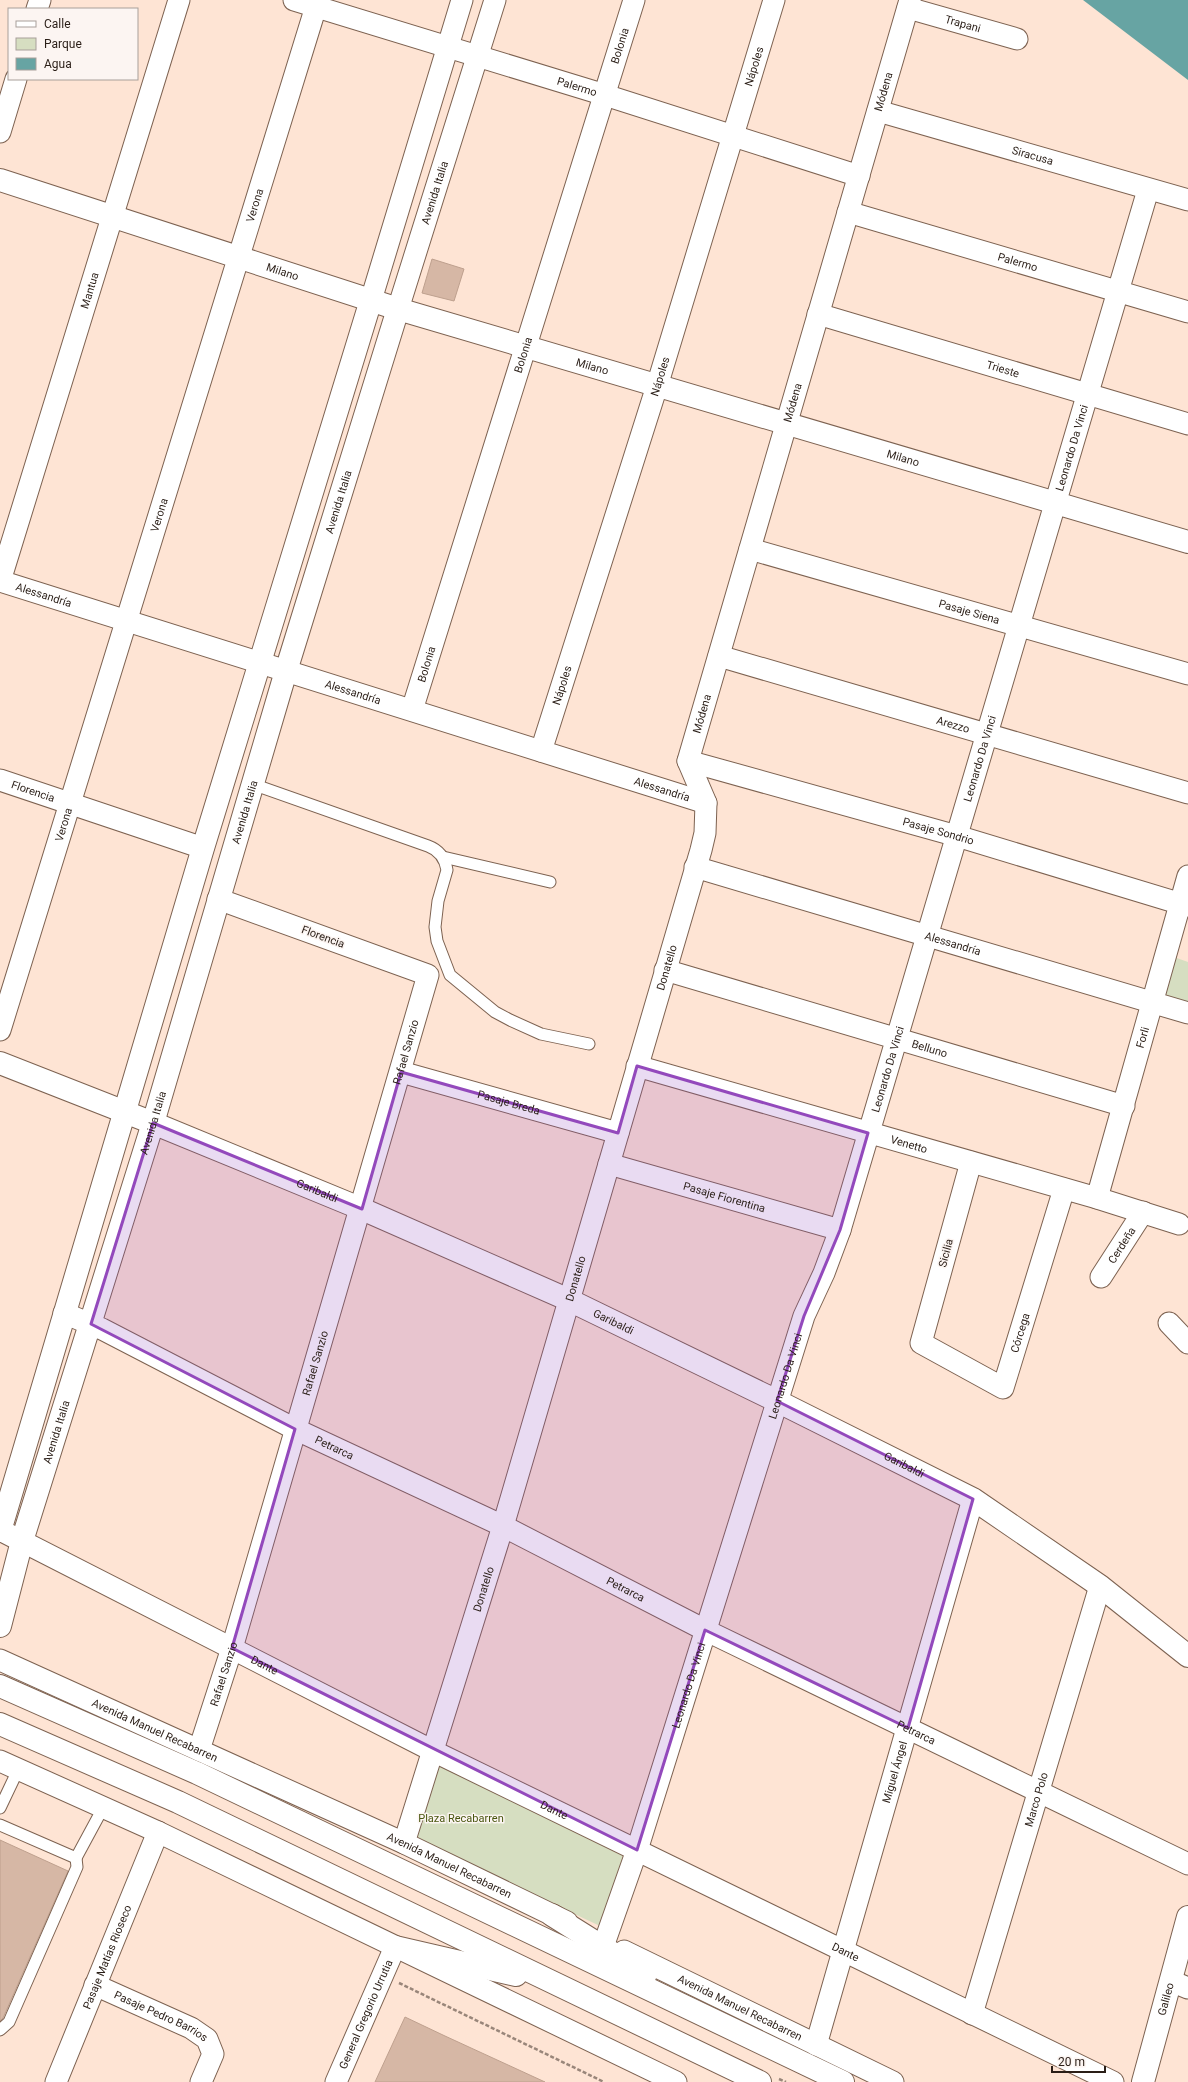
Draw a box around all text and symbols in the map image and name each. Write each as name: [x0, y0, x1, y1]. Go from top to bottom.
legend: [8, 8, 138, 80]
street label: Trapani: [943, 12, 982, 35]
text: Calle: [44, 17, 71, 31]
street label: Bolonia: [608, 26, 631, 65]
text: Parque: [44, 37, 82, 51]
street label: Nápoles: [742, 45, 766, 88]
text: Agua: [44, 57, 72, 71]
street label: Módena: [871, 71, 895, 113]
street label: Palermo: [556, 74, 599, 99]
street label: Siracusa: [1011, 143, 1055, 168]
street label: Avenida Italia: [419, 159, 451, 226]
street label: Verona: [243, 187, 266, 224]
street label: Palermo: [996, 250, 1039, 274]
street label: Milano: [265, 260, 300, 283]
street label: Mantua: [78, 271, 101, 310]
street label: Bolonia: [511, 335, 535, 374]
street label: Milano: [575, 355, 610, 377]
street label: Nápoles: [648, 355, 672, 398]
street label: Trieste: [985, 358, 1021, 380]
street label: Módena: [781, 382, 804, 424]
street label: Leonardo Da Vinci: [1053, 403, 1091, 492]
street label: Milano: [885, 447, 921, 469]
street label: Avenida Italia: [322, 469, 354, 535]
street label: Verona: [148, 497, 170, 533]
street label: Alessandría: [14, 580, 73, 610]
street label: Pasaje Siena: [937, 597, 1001, 626]
street label: Bolonia: [415, 645, 438, 684]
street label: Nápoles: [550, 664, 574, 707]
street label: Alessandría: [323, 677, 383, 707]
street label: Módena: [690, 693, 714, 735]
street label: Arezzo: [935, 713, 971, 735]
street label: Leonardo Da Vinci: [961, 714, 999, 803]
street label: Alessandría: [633, 774, 692, 804]
street label: Florencia: [10, 778, 57, 804]
street label: Avenida Italia: [229, 779, 260, 845]
street label: Verona: [52, 806, 75, 843]
street label: Pasaje Sondrio: [901, 815, 976, 847]
street label: Florencia: [300, 923, 346, 951]
street label: Alessandría: [923, 929, 983, 958]
street label: Donatello: [654, 943, 679, 992]
street label: Rafael Sanzio: [390, 1018, 421, 1086]
street label: Leonardo Da Vinci: [869, 1025, 907, 1114]
street label: Forli: [1133, 1025, 1152, 1049]
street label: Belluno: [910, 1037, 949, 1060]
street label: Pasaje Breda: [476, 1087, 542, 1117]
street label: Avenida Italia: [137, 1089, 169, 1156]
street label: Venetto: [889, 1133, 929, 1156]
street label: Garibaldi: [295, 1176, 340, 1205]
street label: Pasaje Fiorentina: [682, 1179, 767, 1215]
street label: Cerdeña: [1105, 1224, 1138, 1266]
street label: Sicilia: [936, 1237, 956, 1269]
street label: Donatello: [563, 1254, 588, 1303]
street label: Garibaldi: [591, 1306, 636, 1337]
street label: Córcega: [1008, 1311, 1032, 1354]
street label: Rafael Sanzio: [299, 1329, 331, 1397]
street label: Leonardo Da Vinci: [766, 1332, 805, 1421]
street label: Avenida Italia: [40, 1399, 72, 1465]
street label: Petrarca: [313, 1433, 356, 1462]
street label: Garibaldi: [882, 1449, 927, 1480]
street label: Donatello: [470, 1565, 496, 1613]
street label: Petrarca: [604, 1574, 647, 1604]
street label: Rafael Sanzio: [207, 1640, 240, 1708]
street label: Leonardo Da Vinci: [669, 1641, 708, 1730]
street label: Dante: [249, 1653, 280, 1677]
street label: Avenida Manuel Recabarren: [90, 1696, 220, 1764]
street label: Petrarca: [895, 1717, 938, 1747]
street label: Miguel Ángel: [879, 1740, 910, 1805]
street label: Marco Polo: [1022, 1771, 1050, 1828]
street label: Dante: [538, 1798, 570, 1822]
park label: Plaza Recabarren: [418, 1812, 504, 1825]
street label: Avenida Manuel Recabarren: [385, 1830, 514, 1901]
street label: Pasaje Matías Rioseco: [80, 1903, 134, 2011]
street label: Dante: [830, 1940, 861, 1964]
street label: General Gregorio Urrutia: [336, 1957, 395, 2071]
street label: Avenida Manuel Recabarren: [676, 1972, 804, 2043]
street label: Galileo: [1155, 1981, 1176, 2017]
street label: Pasaje Pedro Barrios: [112, 1988, 211, 2044]
scale bar: [1052, 2048, 1105, 2074]
text: 20 m: [1058, 2055, 1085, 2069]

